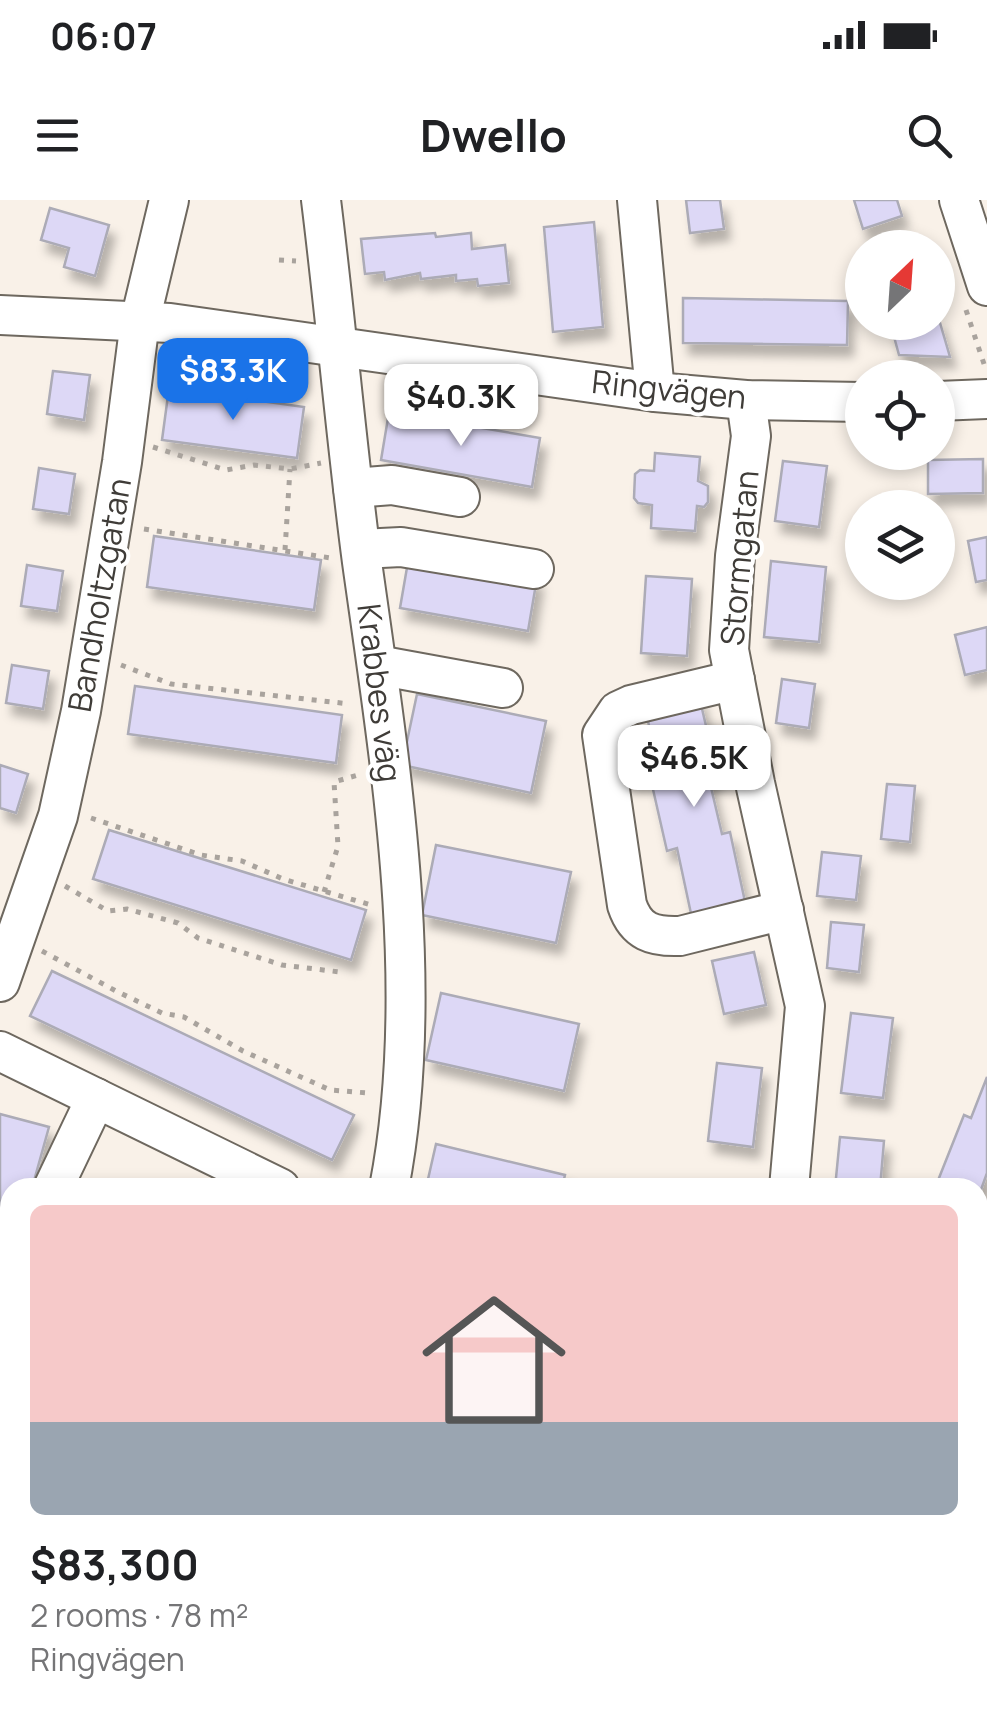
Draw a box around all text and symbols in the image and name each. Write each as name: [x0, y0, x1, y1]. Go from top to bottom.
text: 06:07: [50, 9, 157, 61]
text: Dwello: [420, 104, 567, 166]
icon: menu: [30, 108, 85, 163]
icon: search: [902, 108, 957, 163]
north arrow: [845, 230, 955, 340]
map controls: [845, 230, 955, 600]
pin: $83.3K: [152, 338, 314, 423]
text: $83.3K: [179, 348, 287, 392]
street label: Ringvägen: [590, 359, 748, 419]
button: locate: [845, 360, 955, 470]
pin: $40.3K: [380, 364, 542, 449]
text: $40.3K: [406, 374, 516, 418]
street label: Stormgatan: [709, 468, 769, 647]
street label: Bandholtzgatan: [57, 474, 141, 715]
button: layers: [845, 490, 955, 600]
street label: Krabbes väg: [347, 601, 413, 785]
pin: $46.5K: [613, 725, 775, 810]
text: $46.5K: [640, 735, 748, 779]
icon: home: [404, 1270, 584, 1450]
text: $83,300: [30, 1535, 199, 1593]
text: 2 rooms · 78 m²: [30, 1593, 249, 1637]
text: Ringvägen: [30, 1637, 185, 1681]

